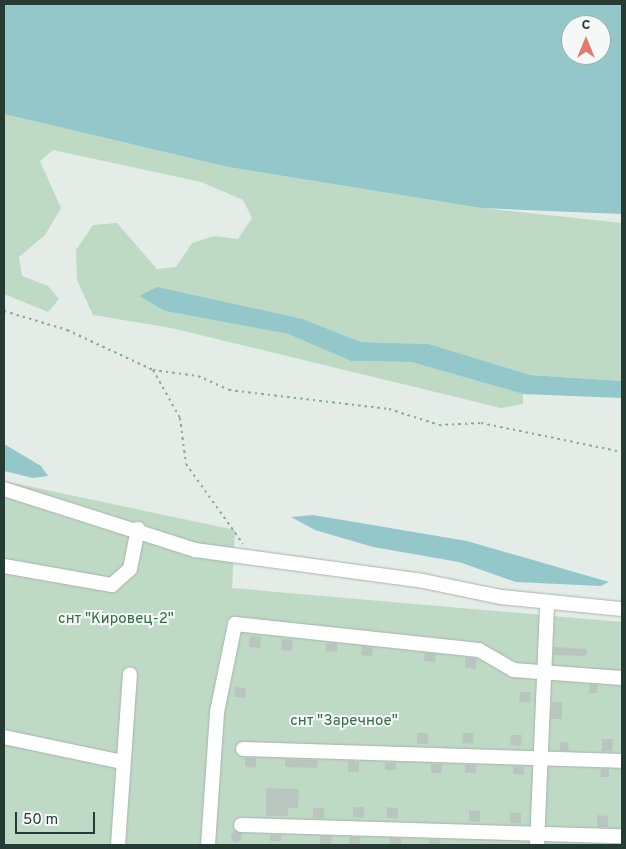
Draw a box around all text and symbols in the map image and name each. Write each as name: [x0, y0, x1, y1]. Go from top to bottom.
north arrow: [561, 15, 611, 65]
text: С: [582, 17, 590, 34]
park label: снт "Кировец-2": [58, 611, 174, 629]
park label: снт "Заречное": [290, 713, 398, 731]
scale bar: [18, 802, 98, 834]
text: 50 m: [23, 811, 58, 830]

